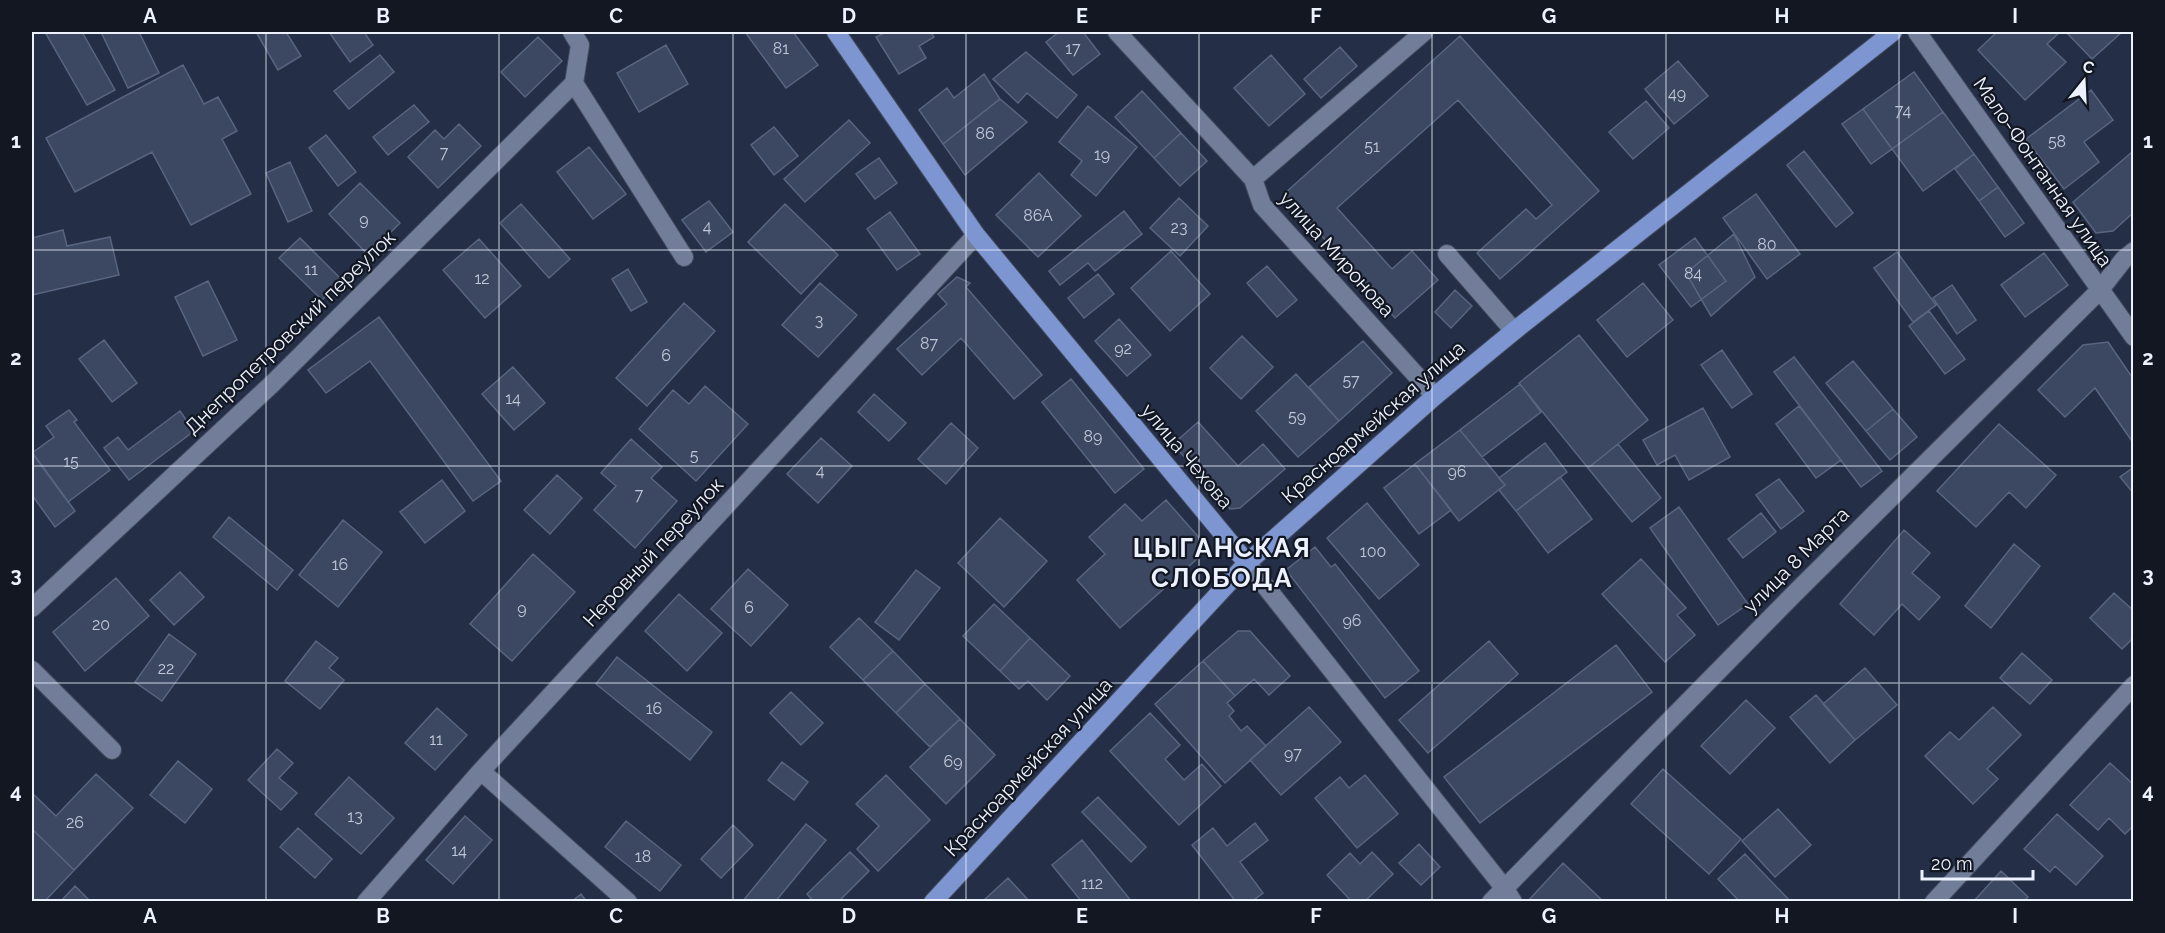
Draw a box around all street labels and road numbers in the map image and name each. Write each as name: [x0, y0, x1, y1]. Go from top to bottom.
street label: Мало-Фонтанная улица: [1968, 73, 2118, 271]
street label: улица Миронова: [1274, 186, 1400, 322]
street label: Днепропетровский переулок: [180, 225, 400, 439]
street label: Красноармейская улица: [1276, 336, 1470, 508]
street label: улица Чехова: [1136, 399, 1238, 513]
street label: Неровный переулок: [578, 473, 728, 631]
street label: улица 8 Марта: [1738, 502, 1854, 618]
street label: Красноармейская улица: [939, 673, 1117, 861]

